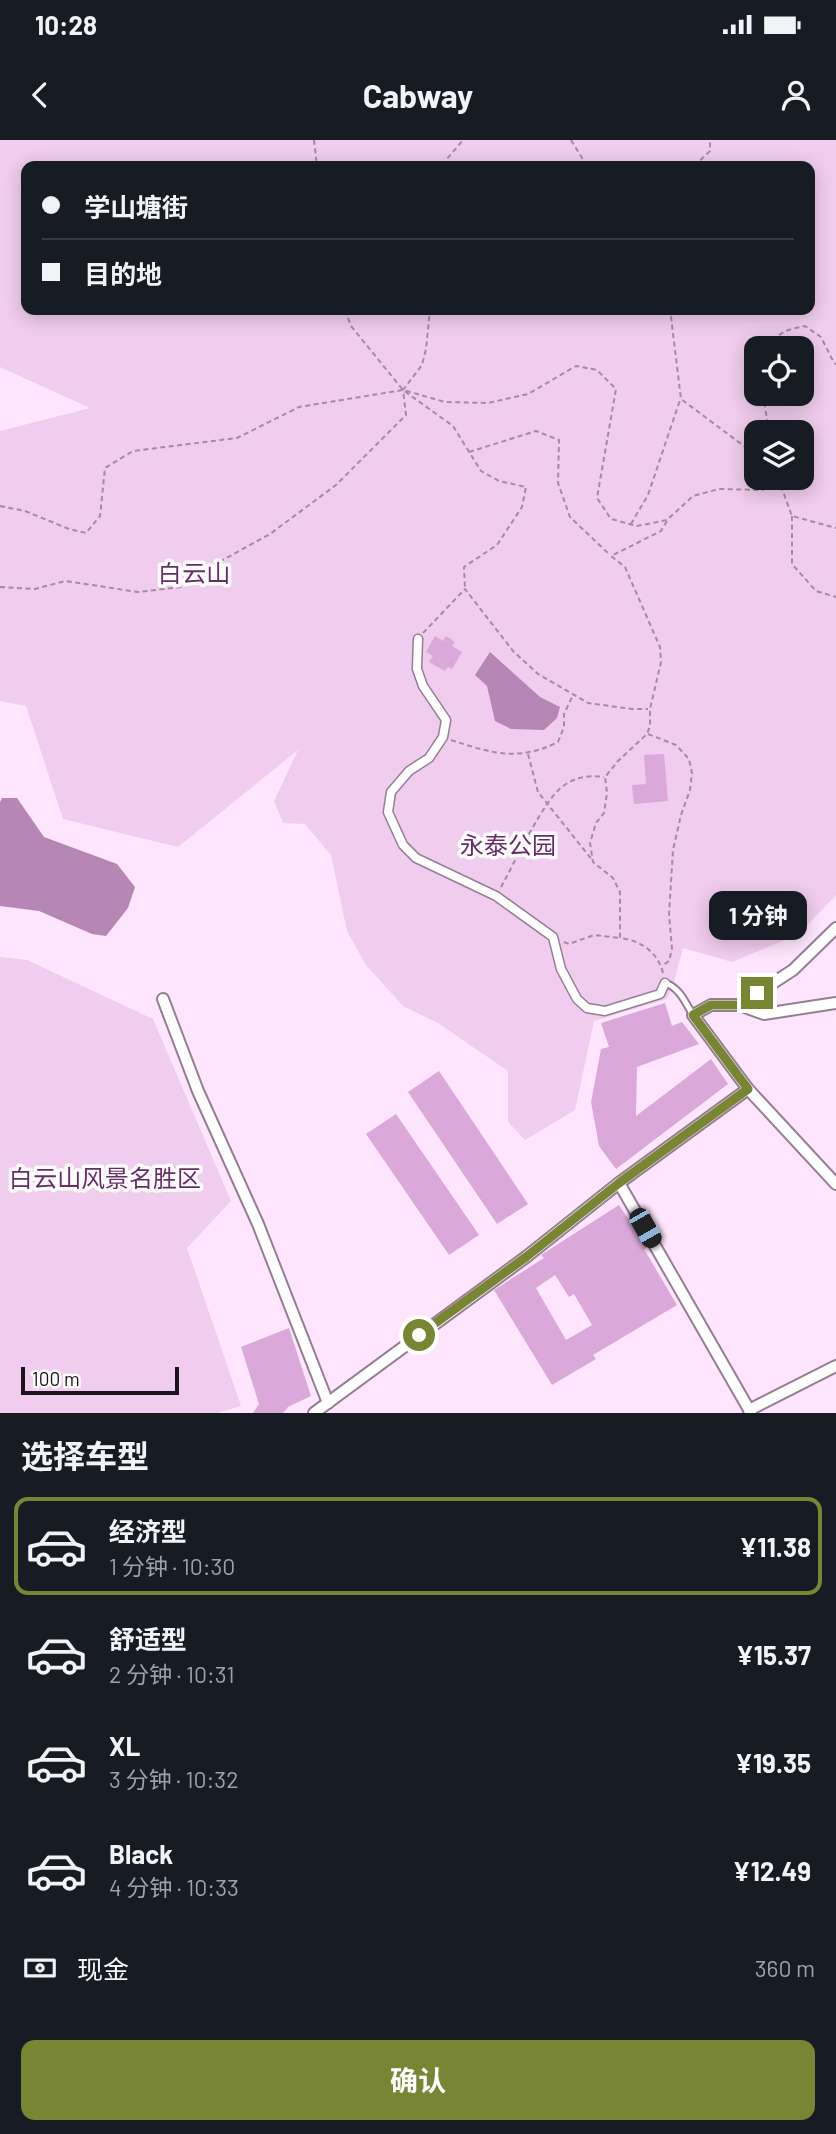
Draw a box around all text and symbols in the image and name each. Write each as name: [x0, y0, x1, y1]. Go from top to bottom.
text: 10:28: [35, 9, 97, 40]
icon: back: [21, 76, 59, 114]
text: Cabway: [363, 76, 473, 114]
icon: person: [777, 76, 815, 114]
text: 学山塘街: [84, 191, 188, 222]
text: 目的地: [84, 258, 162, 289]
map controls: [744, 336, 814, 490]
button: locate: [744, 336, 814, 406]
button: layers: [744, 420, 814, 490]
park label: 白云山: [158, 558, 230, 587]
park label: 永泰公园: [460, 830, 556, 859]
callout: 1 分钟: [708, 892, 806, 940]
text: 1 分钟: [729, 901, 787, 929]
route end: [741, 977, 773, 1009]
park label: 白云山风景名胜区: [9, 1163, 201, 1192]
car: [626, 1205, 665, 1251]
route start: [403, 1319, 435, 1351]
scale bar: [21, 1364, 178, 1396]
text: 100 m: [32, 1367, 80, 1390]
text: 选择车型: [21, 1436, 149, 1474]
icon: car: [25, 1515, 88, 1578]
text: 经济型: [109, 1515, 187, 1546]
text: ¥11.38: [739, 1531, 811, 1562]
text: 1 分钟 · 10:30: [109, 1552, 235, 1580]
icon: car: [25, 1623, 88, 1686]
text: 舒适型: [109, 1623, 187, 1654]
text: ¥15.37: [736, 1639, 811, 1670]
text: 2 分钟 · 10:31: [109, 1660, 235, 1688]
text: XL: [109, 1730, 140, 1761]
icon: car: [25, 1731, 88, 1794]
text: ¥19.35: [735, 1747, 811, 1778]
text: 3 分钟 · 10:32: [109, 1765, 239, 1793]
text: Black: [109, 1838, 173, 1869]
icon: car: [25, 1839, 88, 1902]
text: ¥12.49: [733, 1855, 811, 1886]
text: 4 分钟 · 10:33: [109, 1873, 239, 1901]
icon: cash: [21, 1949, 59, 1987]
text: 现金: [77, 1953, 129, 1984]
text: 360 m: [755, 1954, 815, 1982]
button: 确认: [21, 2040, 815, 2120]

